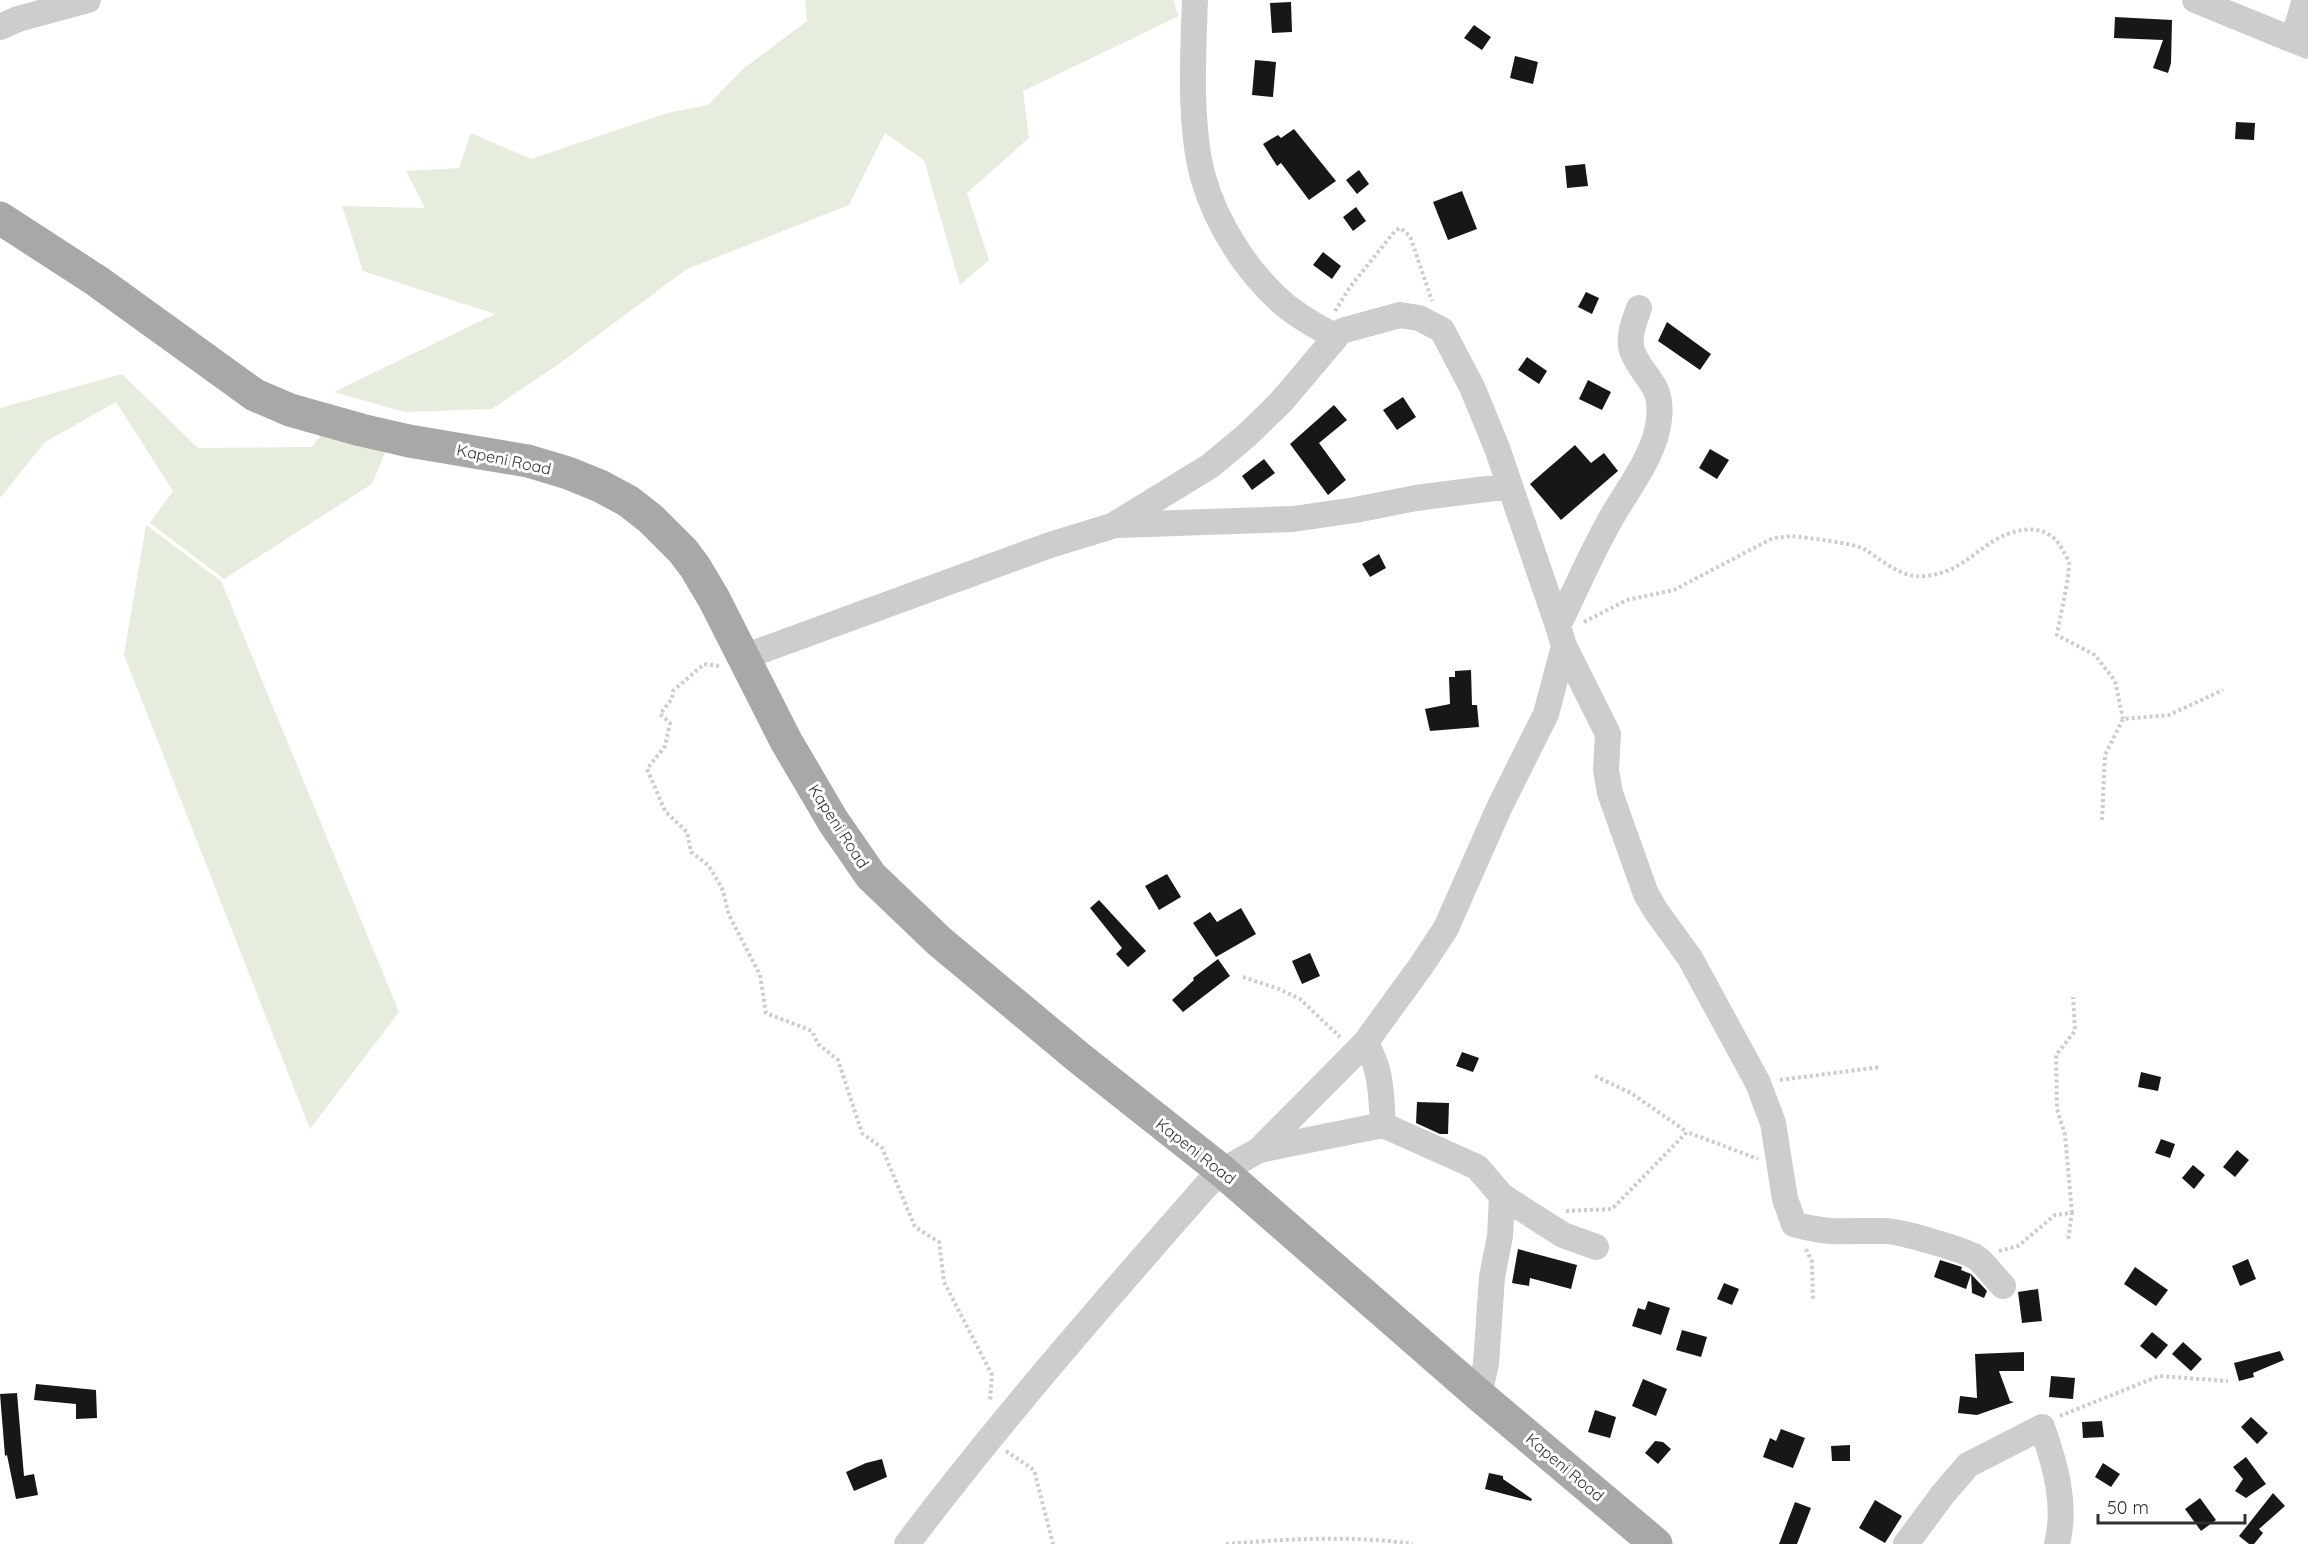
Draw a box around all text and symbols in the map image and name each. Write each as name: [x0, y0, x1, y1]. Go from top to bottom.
street label: Kapeni Road: [455, 439, 553, 479]
street label: Kapeni Road: [804, 780, 874, 872]
street label: Kapeni Road: [1152, 1114, 1240, 1188]
street label: Kapeni Road: [1522, 1428, 1608, 1506]
scale bar: [2098, 1487, 2245, 1525]
text: 50 m: [2107, 1496, 2149, 1519]

